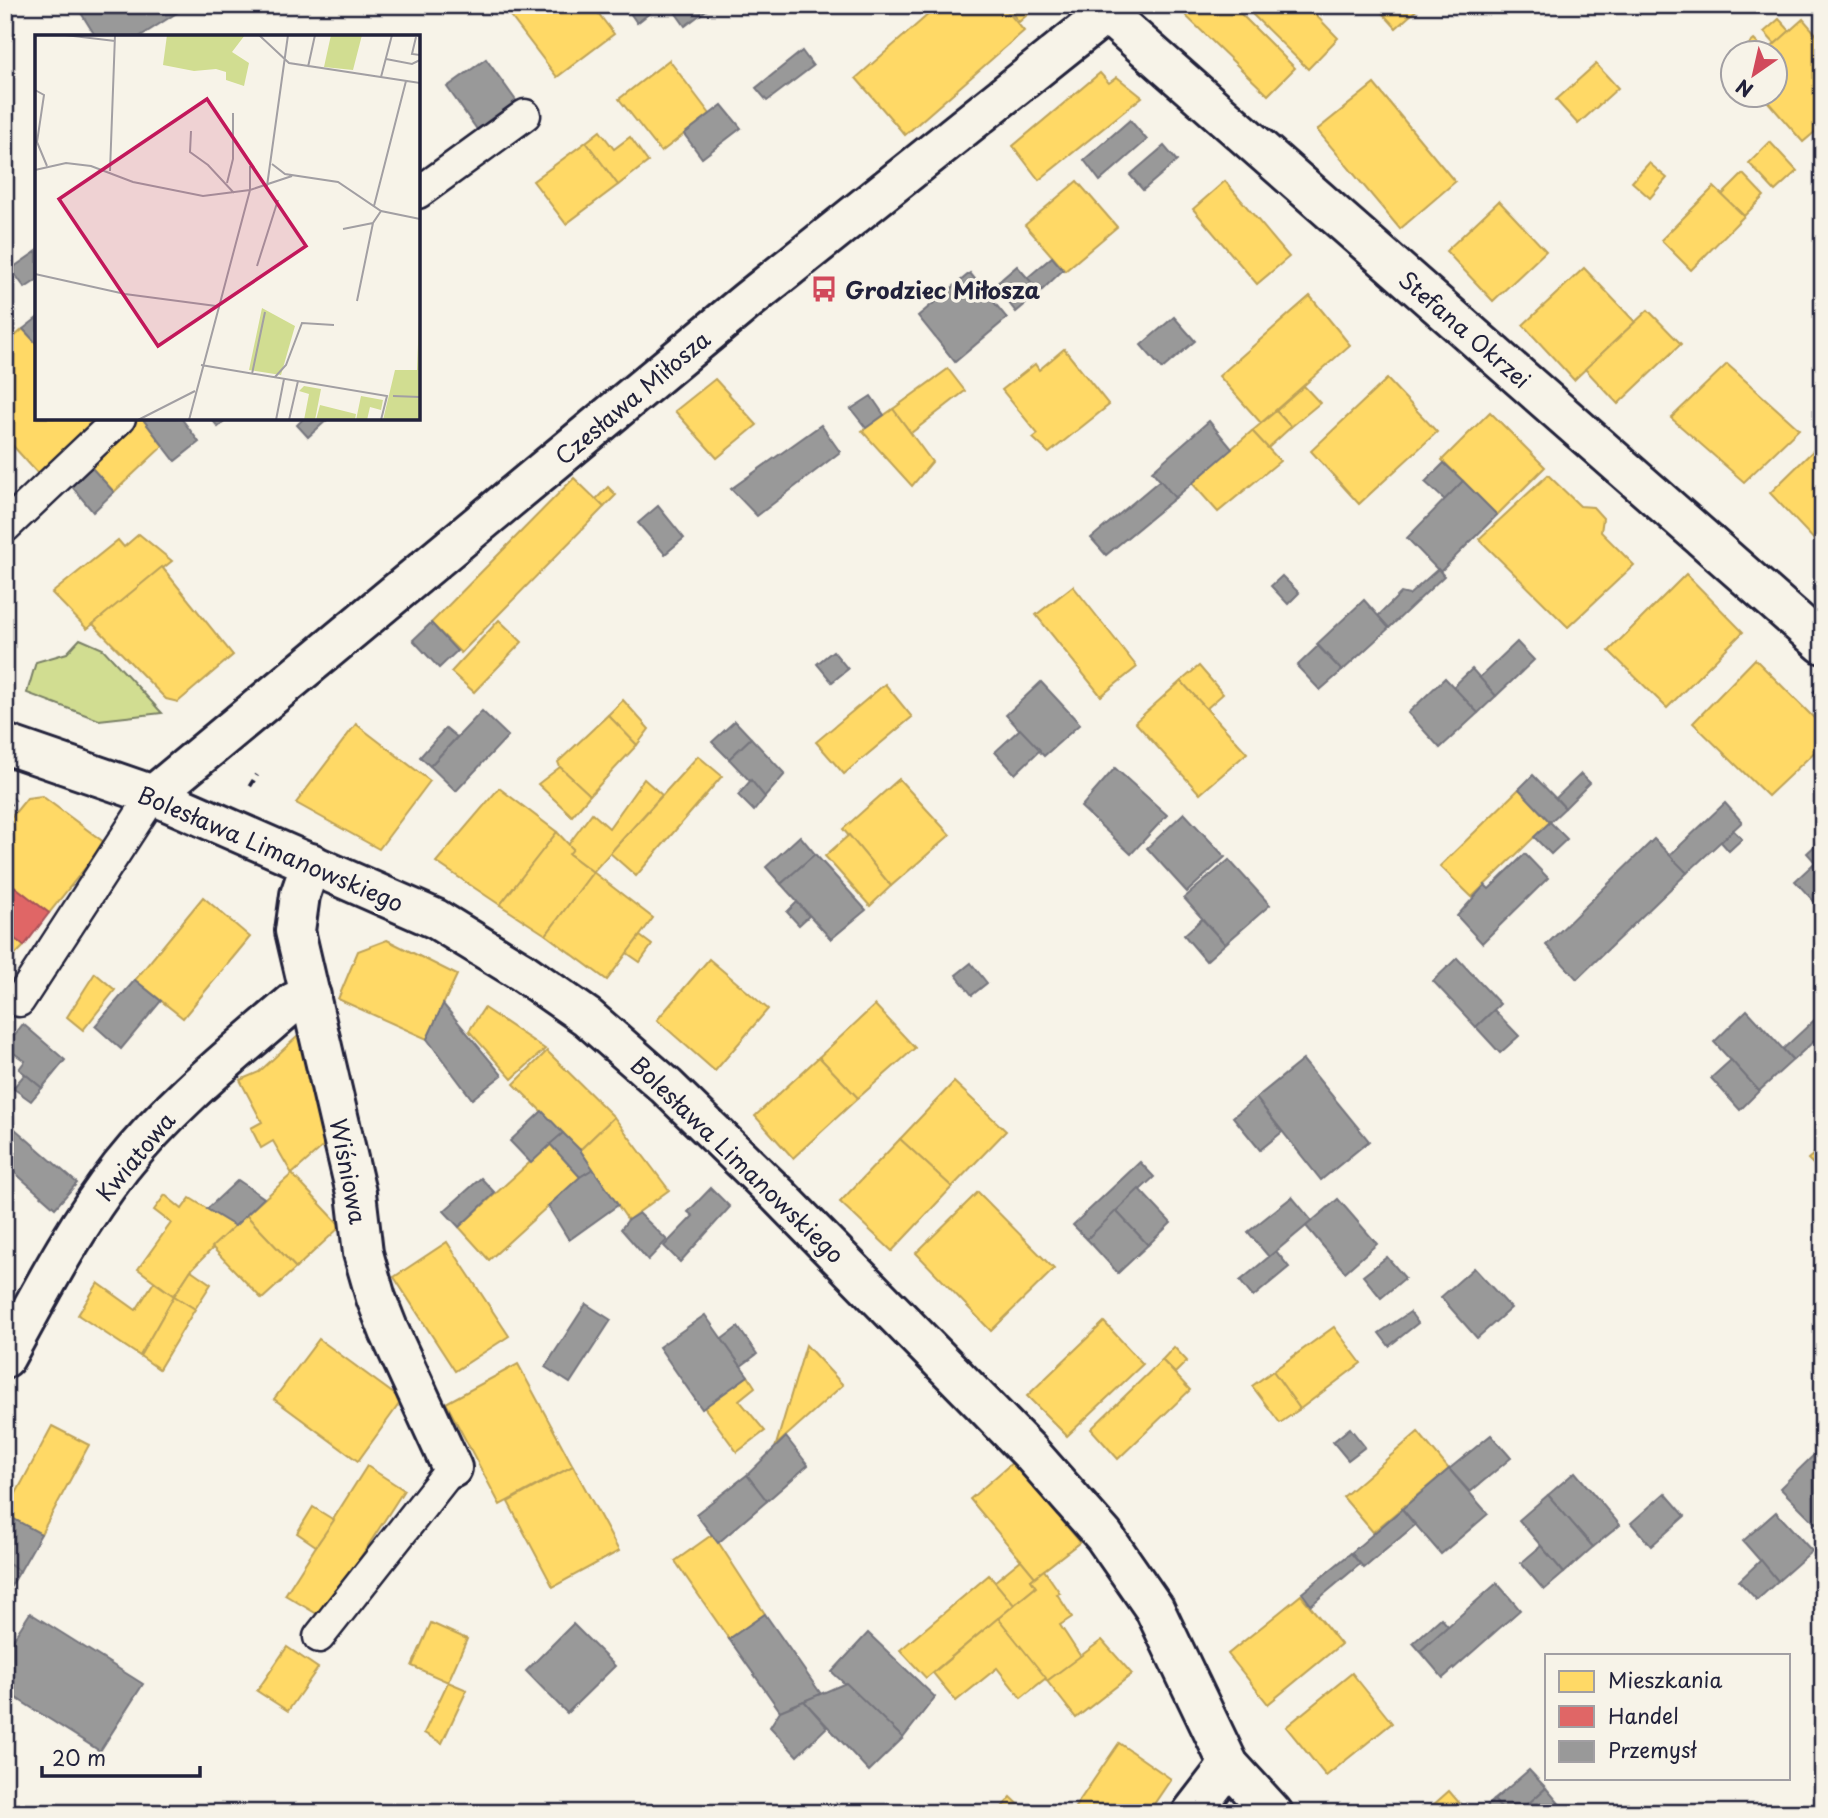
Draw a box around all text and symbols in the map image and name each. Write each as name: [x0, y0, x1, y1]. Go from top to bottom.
inset map: [35, 35, 420, 420]
north arrow: [1720, 38, 1790, 108]
text: N: [1730, 73, 1758, 105]
street label: Stefana Okrzei: [1391, 262, 1539, 396]
place label: Grodziec Miłosza: [845, 272, 1041, 307]
bus stop icon: Grodziec Miłosza: [809, 274, 839, 304]
street label: Czesława Miłosza: [547, 321, 718, 473]
street label: Bolesława Limanowskiego: [133, 776, 409, 920]
street label: Bolesława Limanowskiego: [623, 1047, 853, 1271]
street label: Kwiatowa: [87, 1103, 183, 1208]
street label: Wiśniowa: [322, 1115, 376, 1227]
legend: [1545, 1654, 1790, 1780]
text: Mieszkania: [1608, 1663, 1722, 1695]
text: Handel: [1608, 1699, 1679, 1731]
text: Przemysł: [1608, 1733, 1698, 1765]
scale bar: [42, 1734, 200, 1778]
text: 20 m: [52, 1741, 106, 1773]

